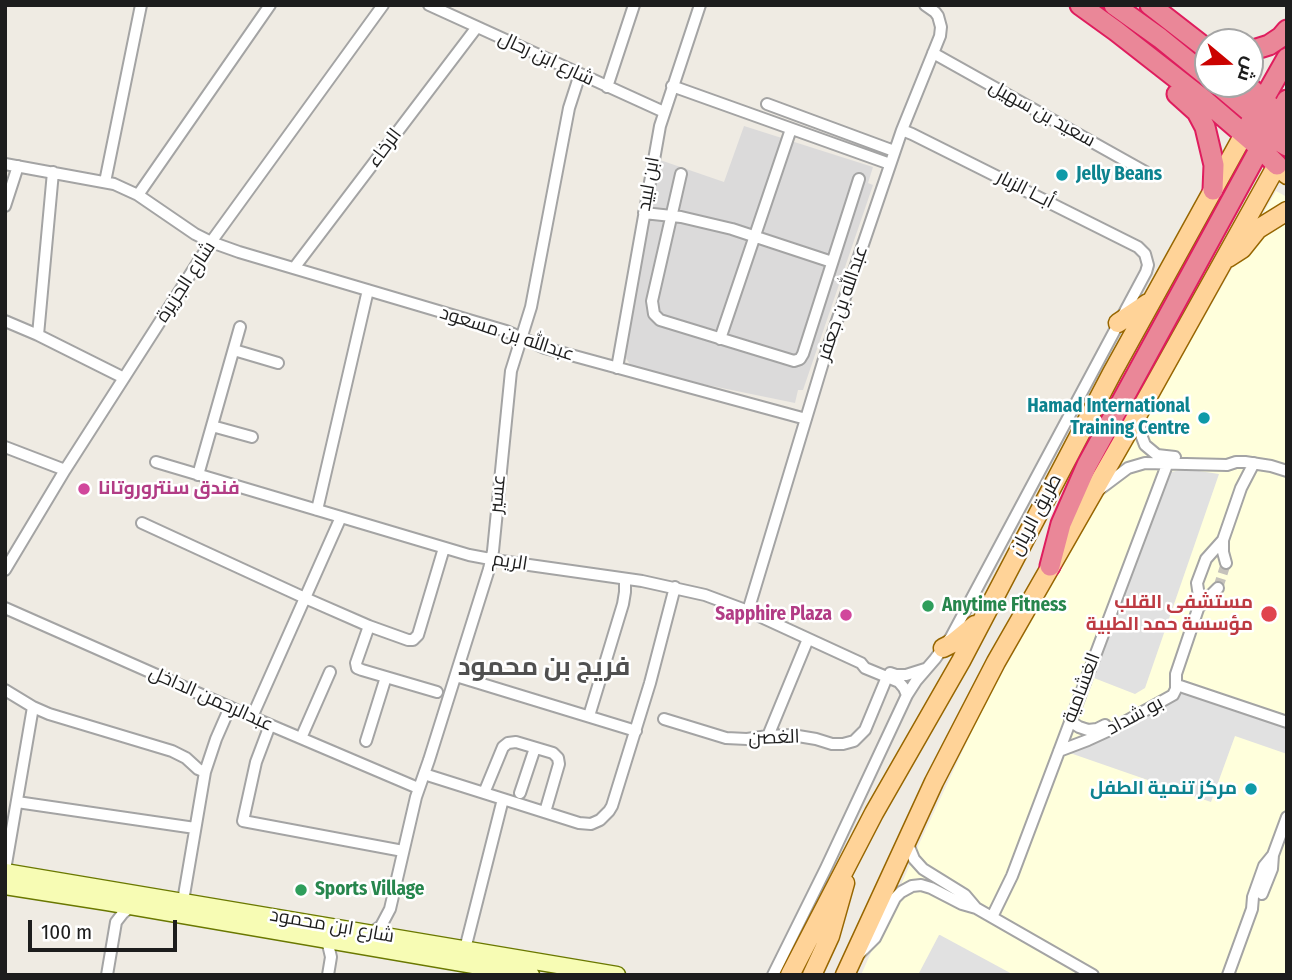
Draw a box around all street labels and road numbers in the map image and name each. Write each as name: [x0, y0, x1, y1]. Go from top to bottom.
street label: شارع ابن رحال: [495, 27, 597, 91]
street label: سعيد بن سهيل: [985, 75, 1099, 153]
street label: الرخاء: [363, 124, 407, 172]
street label: ابن لبيد: [633, 155, 665, 213]
street label: أبــا الزبار: [992, 166, 1058, 214]
street label: شارع الجزيرة: [151, 237, 221, 327]
street label: عبدالله بن جعفر: [813, 243, 873, 363]
street label: عبدالله بن مسعود: [437, 301, 577, 367]
street label: طريق الريان: [1005, 470, 1067, 560]
street label: عسير: [485, 474, 511, 514]
street label: الريم: [491, 548, 529, 576]
street label: الغشامية: [1058, 650, 1106, 726]
street label: عبدالرحمن الداخل: [145, 661, 277, 737]
street label: بو شداد: [1103, 692, 1167, 740]
street label: الغصن: [748, 726, 800, 750]
street label: شارع ابن محمود: [268, 904, 396, 948]

